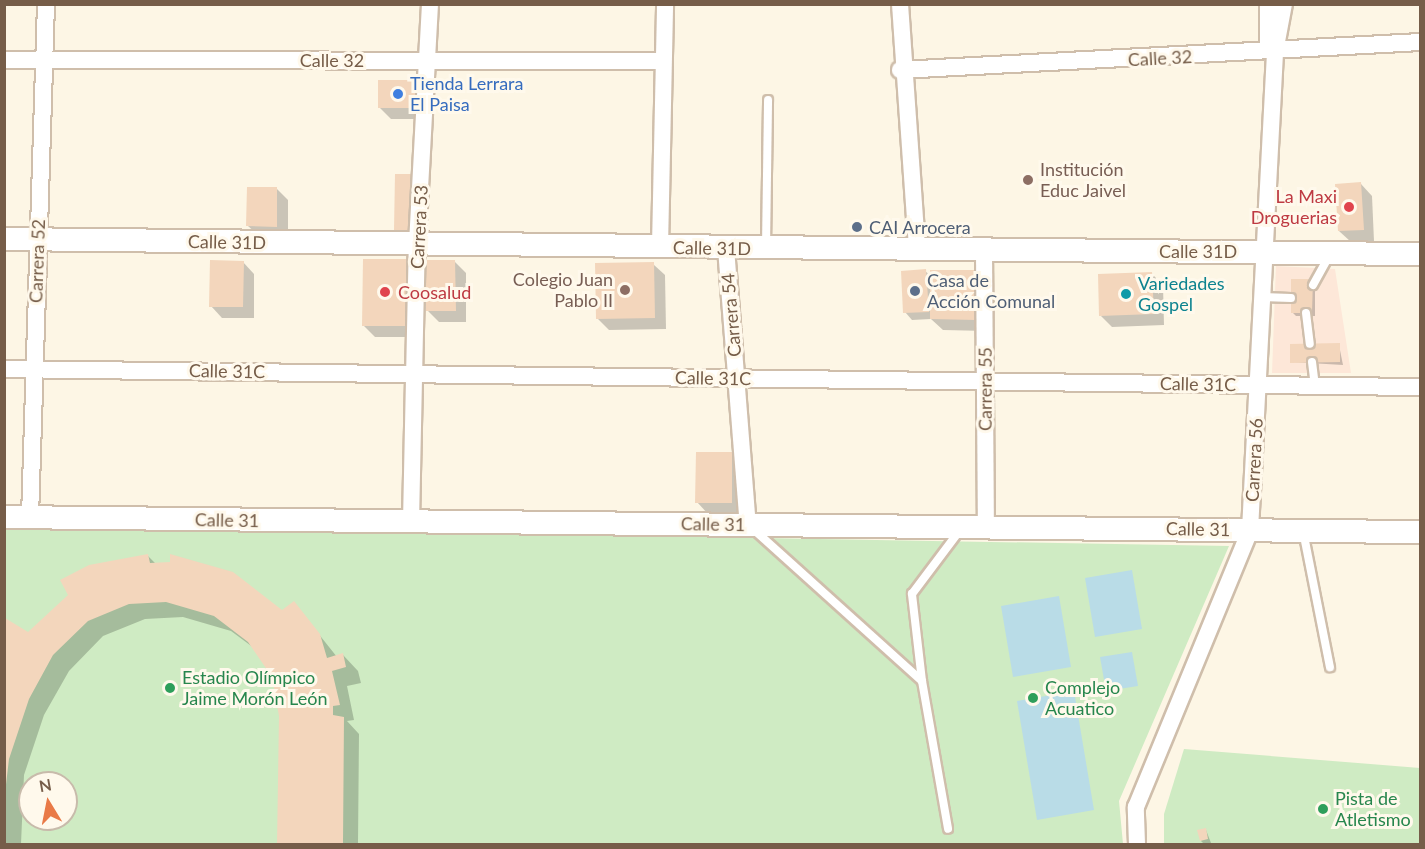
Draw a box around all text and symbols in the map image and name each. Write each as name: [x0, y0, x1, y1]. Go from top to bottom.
street label: Calle 32: [1127, 46, 1193, 70]
street label: Calle 32: [300, 49, 364, 71]
place label: Tienda Lerrara El Paisa: [410, 73, 523, 116]
marker: Tienda Lerrara El Paisa: [391, 87, 405, 101]
place label: Institución Educ Jaivel: [1040, 159, 1127, 201]
marker: Institución Educ Jaivel: [1021, 173, 1035, 187]
street label: Carrera 53: [406, 184, 432, 270]
place label: La Maxi Droguerias: [1251, 186, 1337, 228]
marker: La Maxi Droguerias: [1342, 200, 1356, 214]
place label: CAI Arrocera: [869, 216, 971, 238]
street label: Carrera 52: [25, 219, 49, 303]
marker: CAI Arrocera: [850, 220, 864, 234]
street label: Calle 31D: [188, 231, 266, 253]
street label: Calle 31D: [673, 237, 751, 259]
street label: Calle 31D: [1159, 240, 1237, 262]
place label: Colegio Juan Pablo II: [512, 269, 613, 312]
place label: Casa de Acción Comunal: [927, 270, 1055, 312]
street label: Carrera 54: [717, 272, 745, 358]
place label: Variedades Gospel: [1138, 273, 1225, 316]
place label: Coosalud: [398, 281, 471, 303]
marker: Coosalud: [376, 283, 394, 301]
marker: Colegio Juan Pablo II: [618, 283, 632, 297]
marker: Casa de Acción Comunal: [908, 284, 922, 298]
marker: Variedades Gospel: [1119, 287, 1133, 301]
street label: Carrera 55: [974, 347, 996, 431]
street label: Calle 31C: [189, 360, 265, 382]
street label: Calle 31C: [675, 367, 751, 389]
street label: Calle 31C: [1160, 373, 1236, 395]
street label: Carrera 56: [1241, 417, 1267, 503]
street label: Calle 31: [195, 509, 259, 531]
street label: Calle 31: [681, 513, 745, 535]
street label: Calle 31: [1166, 518, 1230, 540]
place label: Estadio Olímpico Jaime Morón León: [182, 667, 327, 710]
place label: Complejo Acuatico: [1045, 677, 1120, 720]
marker: Estadio Olímpico Jaime Morón León: [163, 681, 177, 695]
marker: Complejo Acuatico: [1026, 691, 1040, 705]
north arrow: [18, 771, 78, 831]
text: N: [37, 774, 53, 795]
place label: Pista de Atletismo: [1335, 788, 1411, 830]
marker: Pista de Atletismo: [1316, 802, 1330, 816]

